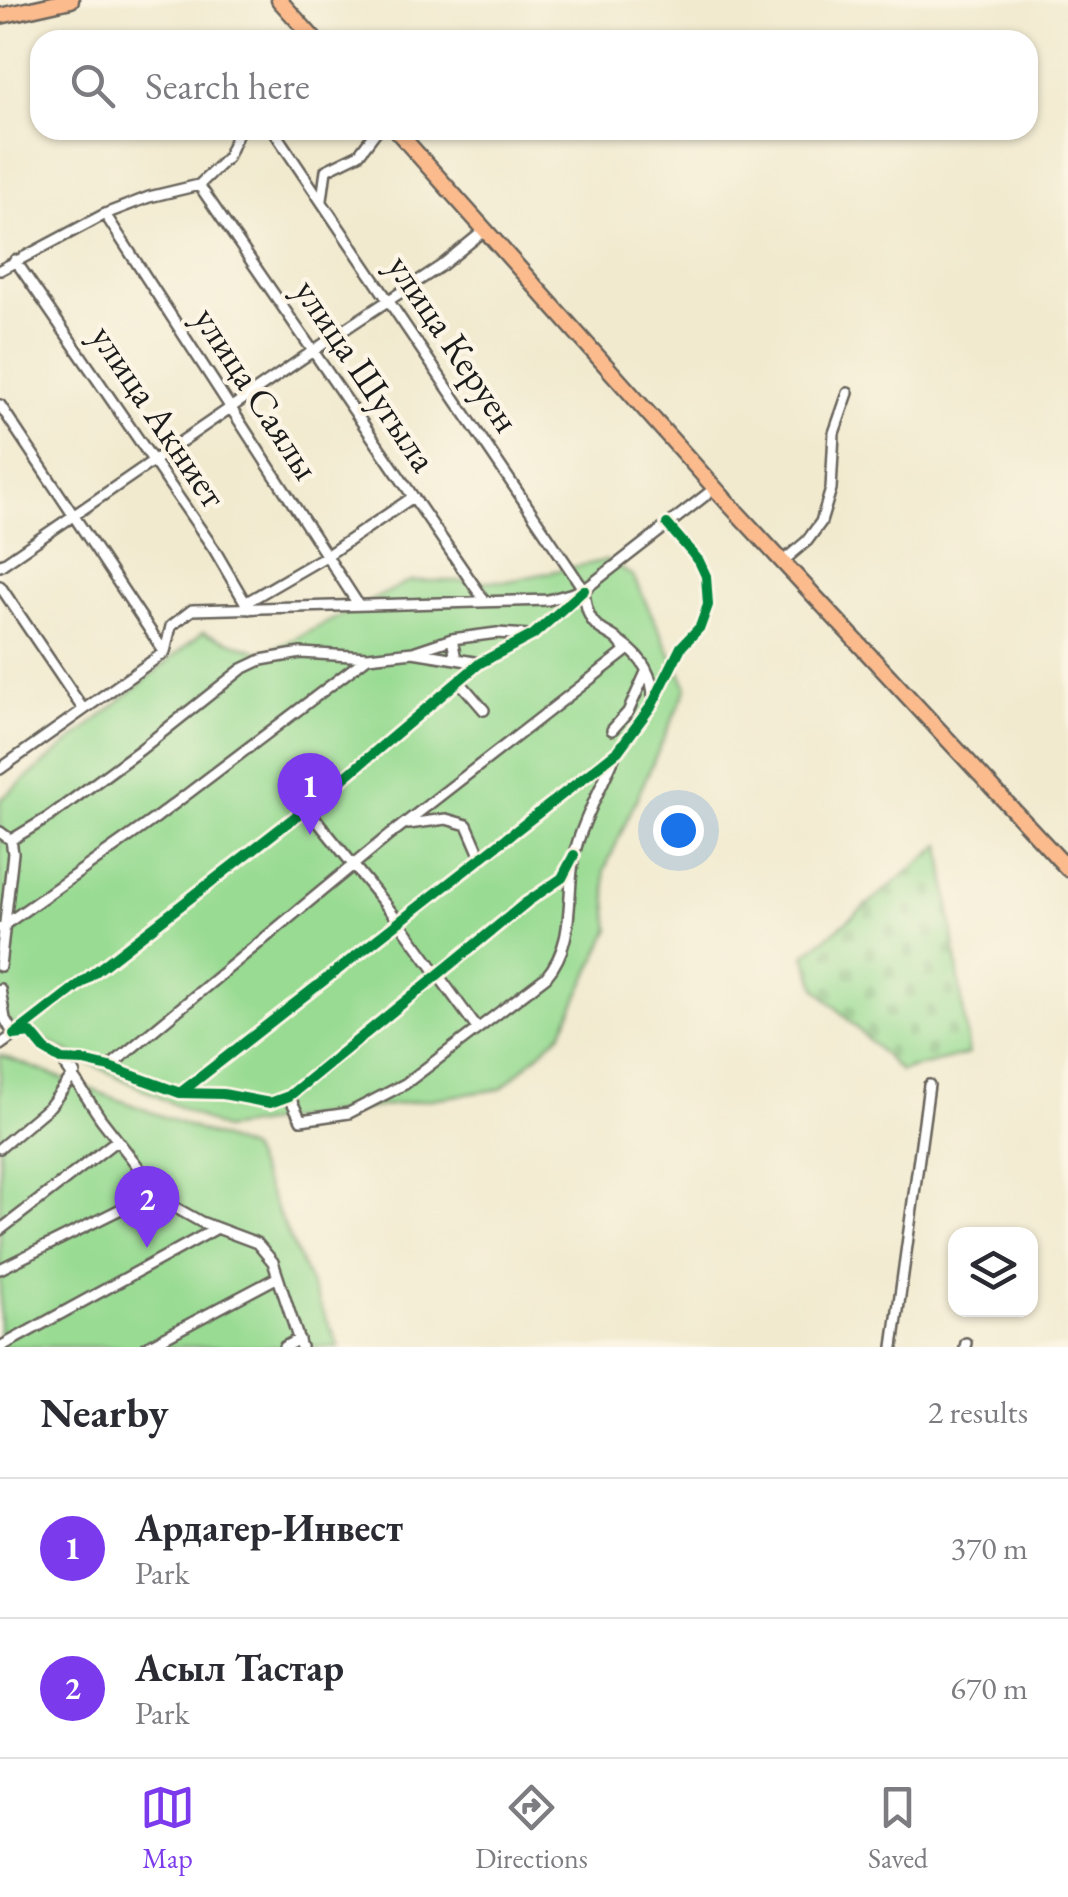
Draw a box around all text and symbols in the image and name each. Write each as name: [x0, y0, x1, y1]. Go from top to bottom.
search box: [30, 30, 1038, 140]
icon: search: [65, 58, 120, 113]
text: Search here: [145, 61, 310, 110]
street label: улица Керуен: [377, 244, 532, 441]
street label: улица Шугыла: [284, 269, 449, 481]
street label: улица Саялы: [183, 297, 332, 489]
street label: улица Акниет: [80, 315, 239, 517]
pin: 1: [278, 752, 342, 835]
your location: [653, 805, 704, 856]
pin: 2: [114, 1166, 180, 1248]
map controls: [948, 1227, 1038, 1317]
button: layers: [948, 1227, 1038, 1317]
text: Nearby: [40, 1385, 169, 1440]
text: 2 results: [928, 1391, 1028, 1433]
text: Ардагер-Инвест: [135, 1503, 403, 1552]
text: 1: [64, 1527, 81, 1569]
text: 370 m: [951, 1527, 1028, 1569]
text: Park: [135, 1552, 190, 1594]
text: Асыл Тастар: [135, 1643, 344, 1692]
text: 2: [64, 1667, 81, 1709]
text: 670 m: [951, 1667, 1028, 1709]
text: Park: [135, 1692, 190, 1734]
tab: Map: [140, 1780, 195, 1876]
tab: Directions: [475, 1780, 588, 1876]
tab: Saved: [868, 1780, 928, 1876]

